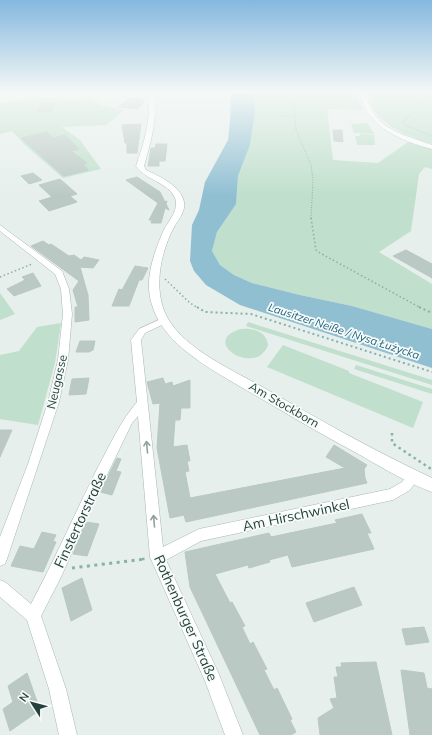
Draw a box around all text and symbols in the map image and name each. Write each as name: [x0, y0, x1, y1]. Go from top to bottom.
water label: Lausitzer Neiße / Nysa Łużycka: [267, 300, 422, 362]
street label: Neugasse: [43, 353, 70, 411]
street label: Am Stockborn: [247, 378, 322, 431]
one-way arrow: [143, 441, 151, 454]
street label: Finstertorstraße: [50, 469, 110, 571]
street label: Am Hirschwinkel: [241, 495, 351, 535]
one-way arrow: [150, 515, 157, 528]
street label: Rothenburger Straße: [150, 552, 222, 684]
north arrow: [12, 683, 52, 723]
text: N: [16, 690, 32, 705]

